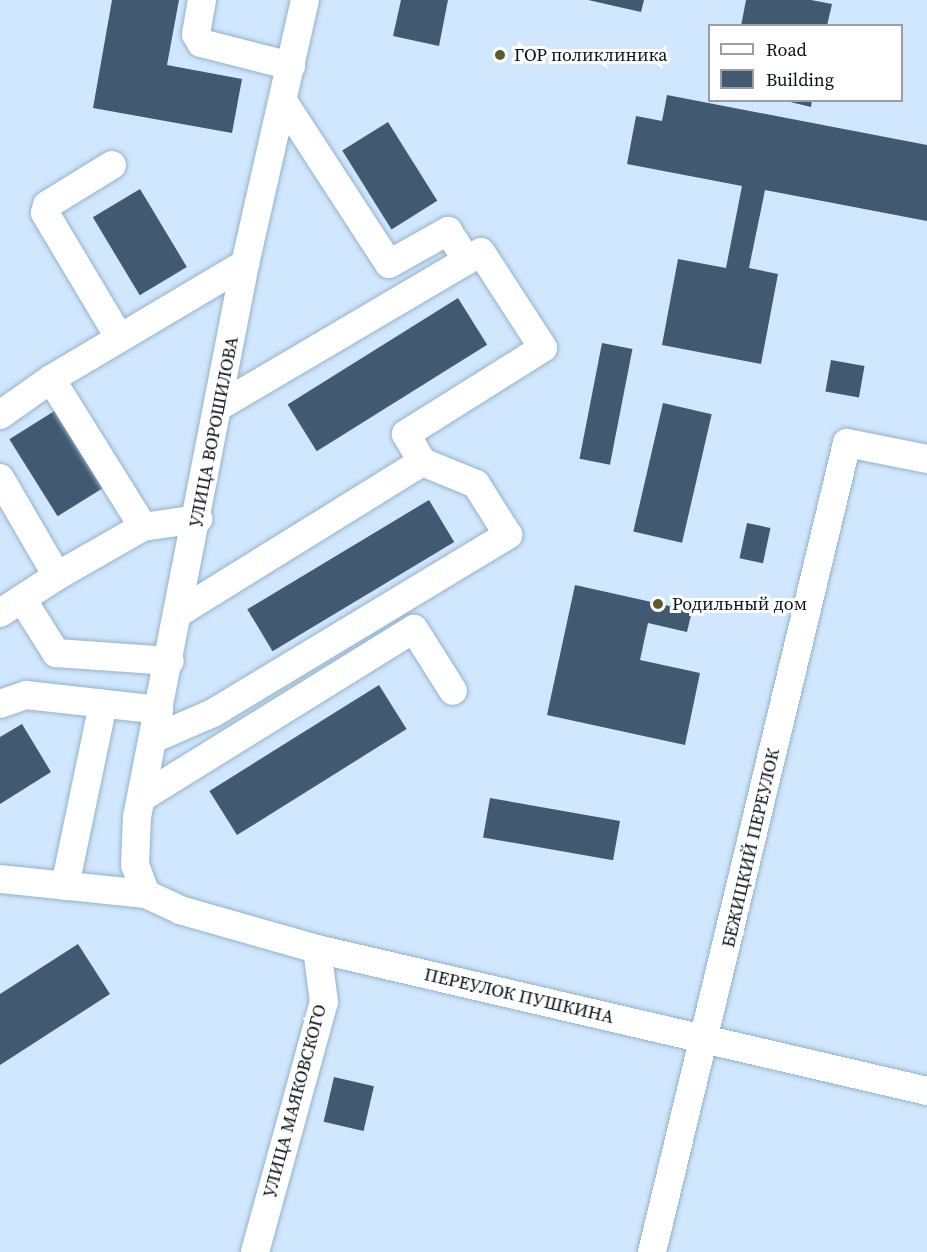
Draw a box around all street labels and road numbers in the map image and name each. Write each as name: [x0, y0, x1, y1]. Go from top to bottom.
street label: УЛИЦА ВОРОШИЛОВА: [185, 335, 243, 529]
street label: БЕЖИЦКИЙ ПЕРЕУЛОК: [718, 746, 784, 950]
street label: ПЕРЕУЛОК ПУШКИНА: [422, 964, 616, 1028]
street label: УЛИЦА МАЯКОВСКОГО: [259, 1002, 331, 1200]

